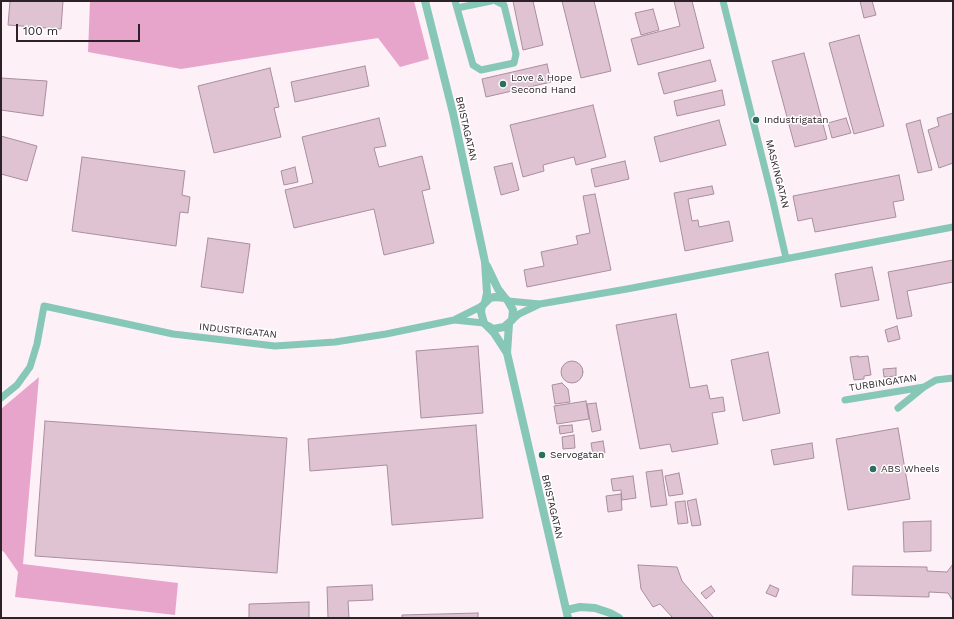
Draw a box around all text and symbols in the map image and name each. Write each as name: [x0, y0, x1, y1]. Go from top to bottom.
scale bar: [18, 16, 142, 42]
text: 100 m: [23, 24, 58, 38]
place label: Love & Hope Second Hand: [511, 72, 576, 96]
marker: Love & Hope Second Hand: [498, 79, 508, 89]
street label: BRISTAGATAN: [453, 96, 479, 162]
place label: Industrigatan: [764, 114, 829, 126]
marker: Industrigatan: [751, 115, 761, 125]
street label: MASKINGATAN: [763, 138, 791, 210]
street label: INDUSTRIGATAN: [198, 321, 278, 341]
street label: TURBINGATAN: [848, 372, 918, 394]
place label: Servogatan: [550, 449, 604, 461]
marker: Servogatan: [537, 450, 547, 460]
place label: ABS Wheels: [881, 463, 940, 475]
marker: ABS Wheels: [868, 464, 878, 474]
street label: BRISTAGATAN: [539, 474, 565, 540]

